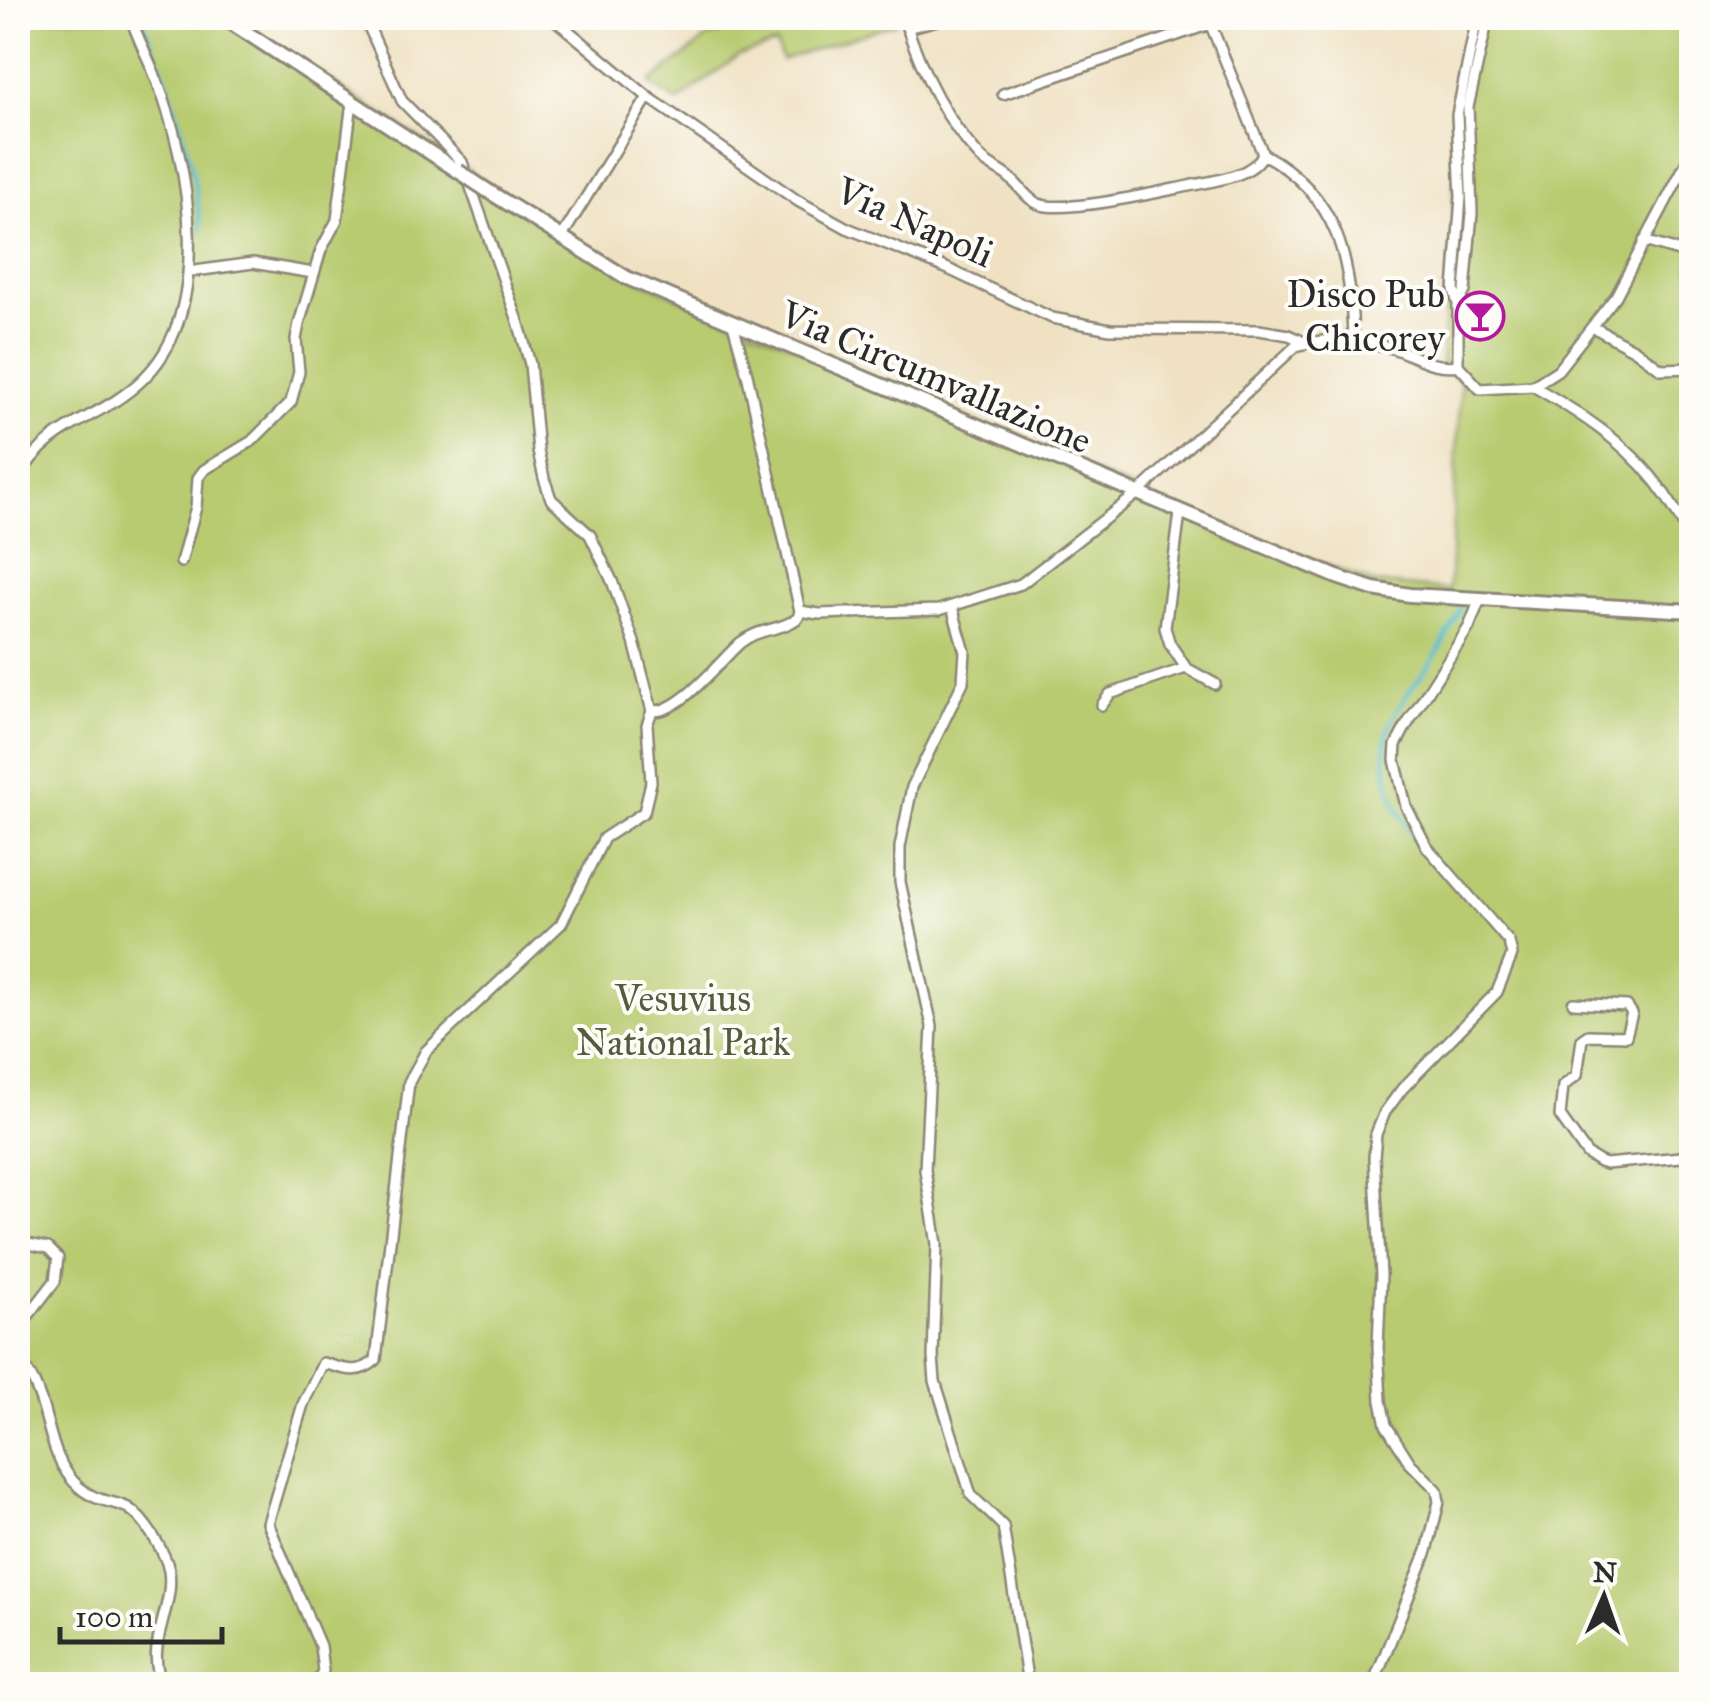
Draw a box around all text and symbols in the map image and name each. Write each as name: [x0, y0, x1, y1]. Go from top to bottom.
street label: Via Napoli: [828, 167, 1001, 277]
place label: Disco Pub Chicorey: [1287, 271, 1446, 361]
street label: Via Circumvallazione: [773, 290, 1099, 463]
bar icon: Disco Pub Chicorey: [1454, 290, 1506, 342]
park label: Vesuvius National Park: [576, 975, 791, 1065]
north arrow: [1554, 1547, 1654, 1647]
text: N: [1592, 1555, 1618, 1590]
scale bar: [60, 1582, 222, 1644]
text: 100 m: [75, 1599, 153, 1635]

